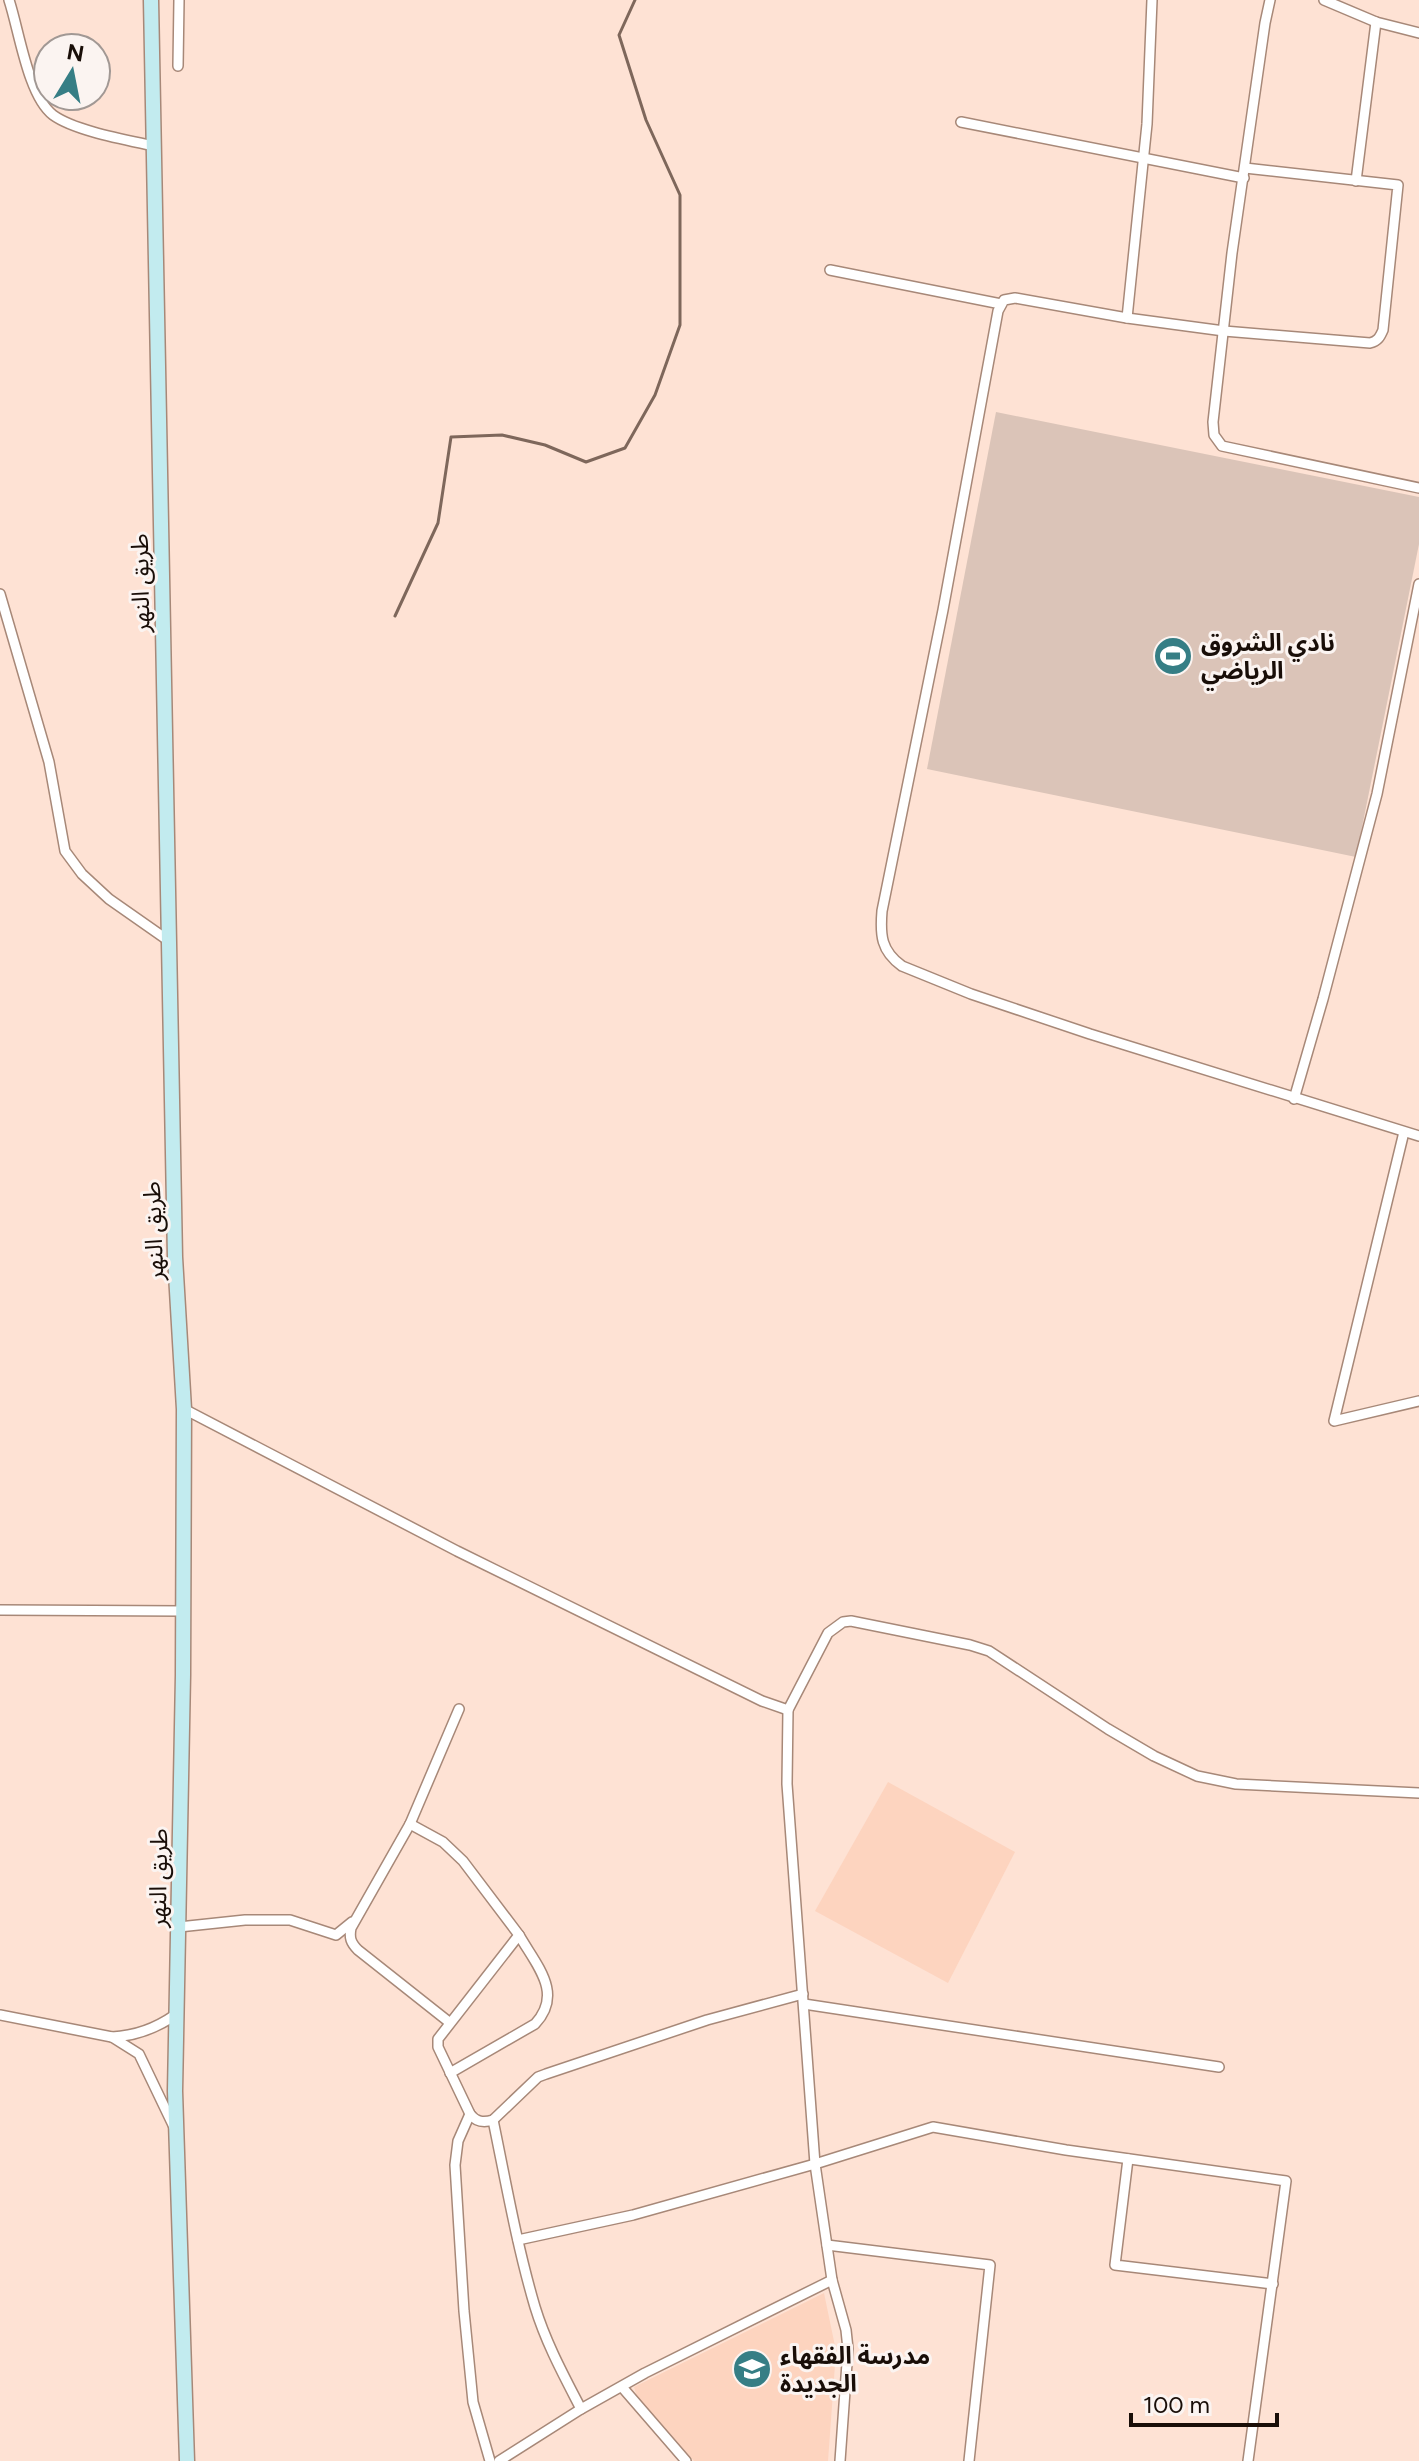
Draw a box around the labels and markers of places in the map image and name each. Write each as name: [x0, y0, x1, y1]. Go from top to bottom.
place label: نادي الشروق الرياضي: [1201, 628, 1335, 690]
sports icon: نادي الشروق الرياضي: [1152, 635, 1194, 677]
place label: مدرسة الفقهاء الجديدة: [780, 2341, 930, 2398]
school or university icon: مدرسة الفقهاء الجديدة: [731, 2348, 773, 2390]

